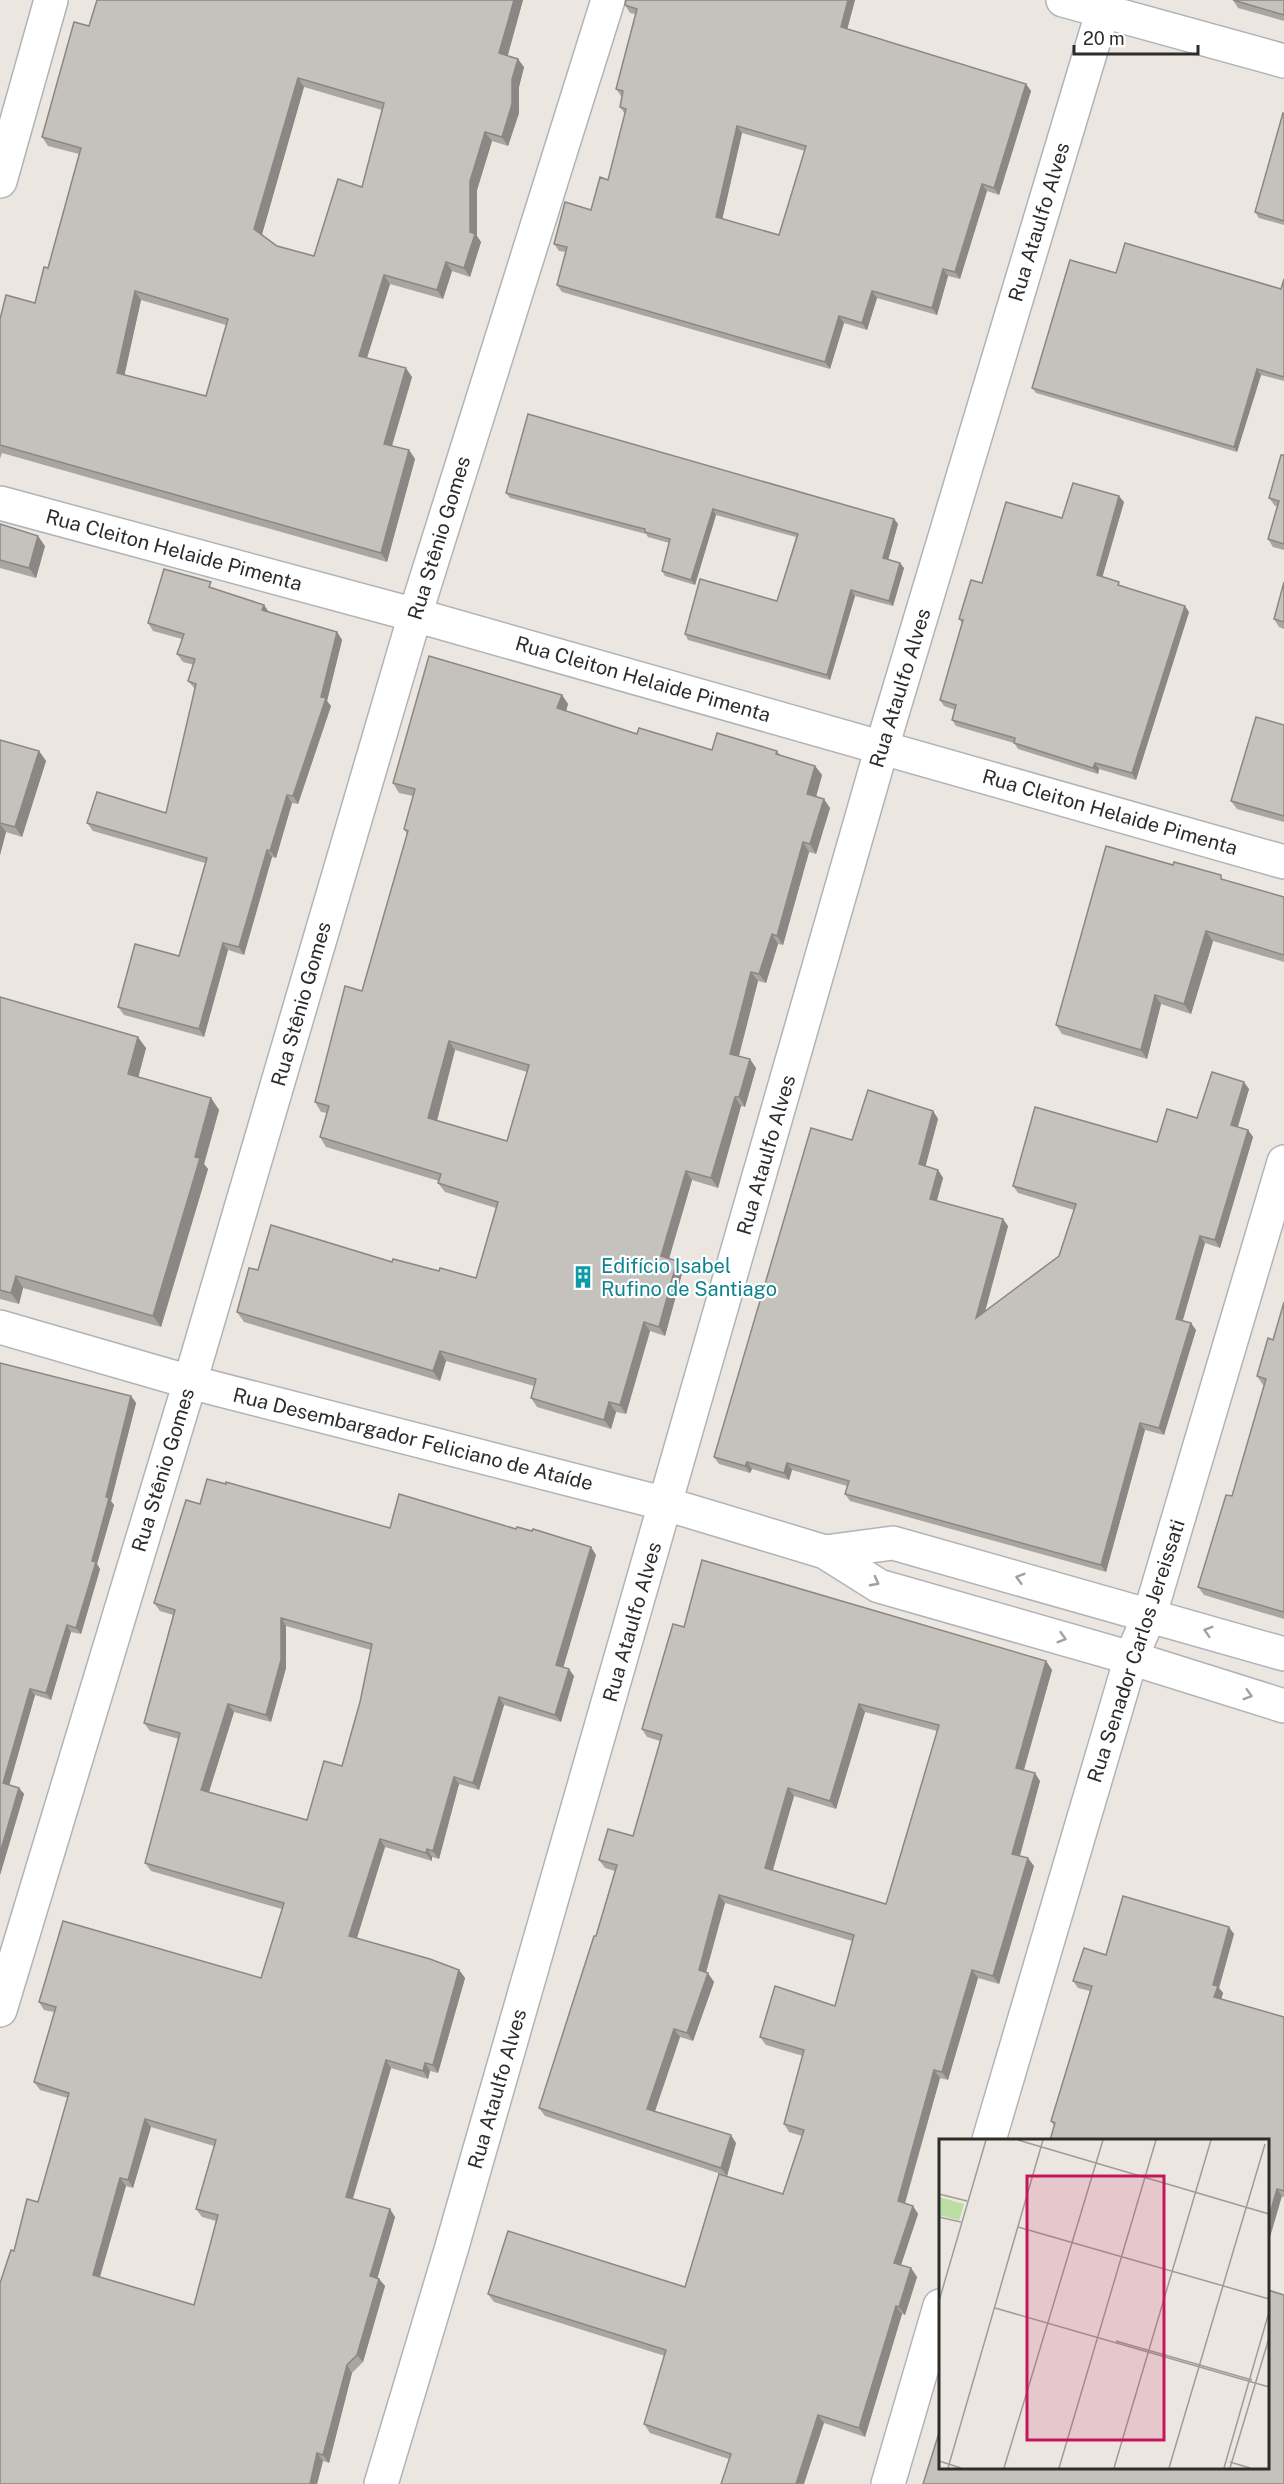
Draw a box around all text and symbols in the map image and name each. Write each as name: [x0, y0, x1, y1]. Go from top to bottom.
scale bar: [1074, 18, 1198, 56]
text: 20 m: [1083, 28, 1125, 49]
street label: Rua Ataulfo Alves: [1003, 140, 1075, 304]
street label: Rua Stênio Gomes: [403, 453, 475, 623]
street label: Rua Cleiton Helaide Pimenta: [43, 504, 305, 596]
street label: Rua Ataulfo Alves: [864, 606, 936, 770]
street label: Rua Cleiton Helaide Pimenta: [513, 631, 773, 727]
street label: Rua Cleiton Helaide Pimenta: [980, 764, 1240, 860]
street label: Rua Stênio Gomes: [266, 919, 336, 1089]
street label: Rua Ataulfo Alves: [732, 1072, 800, 1238]
place label: Edifício Isabel Rufino de Santiago: [601, 1254, 777, 1301]
building icon: Edifício Isabel Rufino de Santiago: [570, 1264, 596, 1290]
street label: Rua Desembargador Feliciano de Ataíde: [231, 1383, 595, 1495]
street label: Rua Stênio Gomes: [127, 1385, 199, 1555]
street label: Rua Senador Carlos Jereissati: [1082, 1517, 1190, 1785]
street label: Rua Ataulfo Alves: [598, 1539, 666, 1705]
one-way arrow: [1015, 1573, 1026, 1585]
one-way arrow: [869, 1575, 880, 1587]
one-way arrow: [1203, 1626, 1214, 1638]
one-way arrow: [1056, 1631, 1067, 1643]
one-way arrow: [1242, 1687, 1253, 1700]
street label: Rua Ataulfo Alves: [463, 2006, 531, 2172]
inset map: [939, 2139, 1269, 2469]

